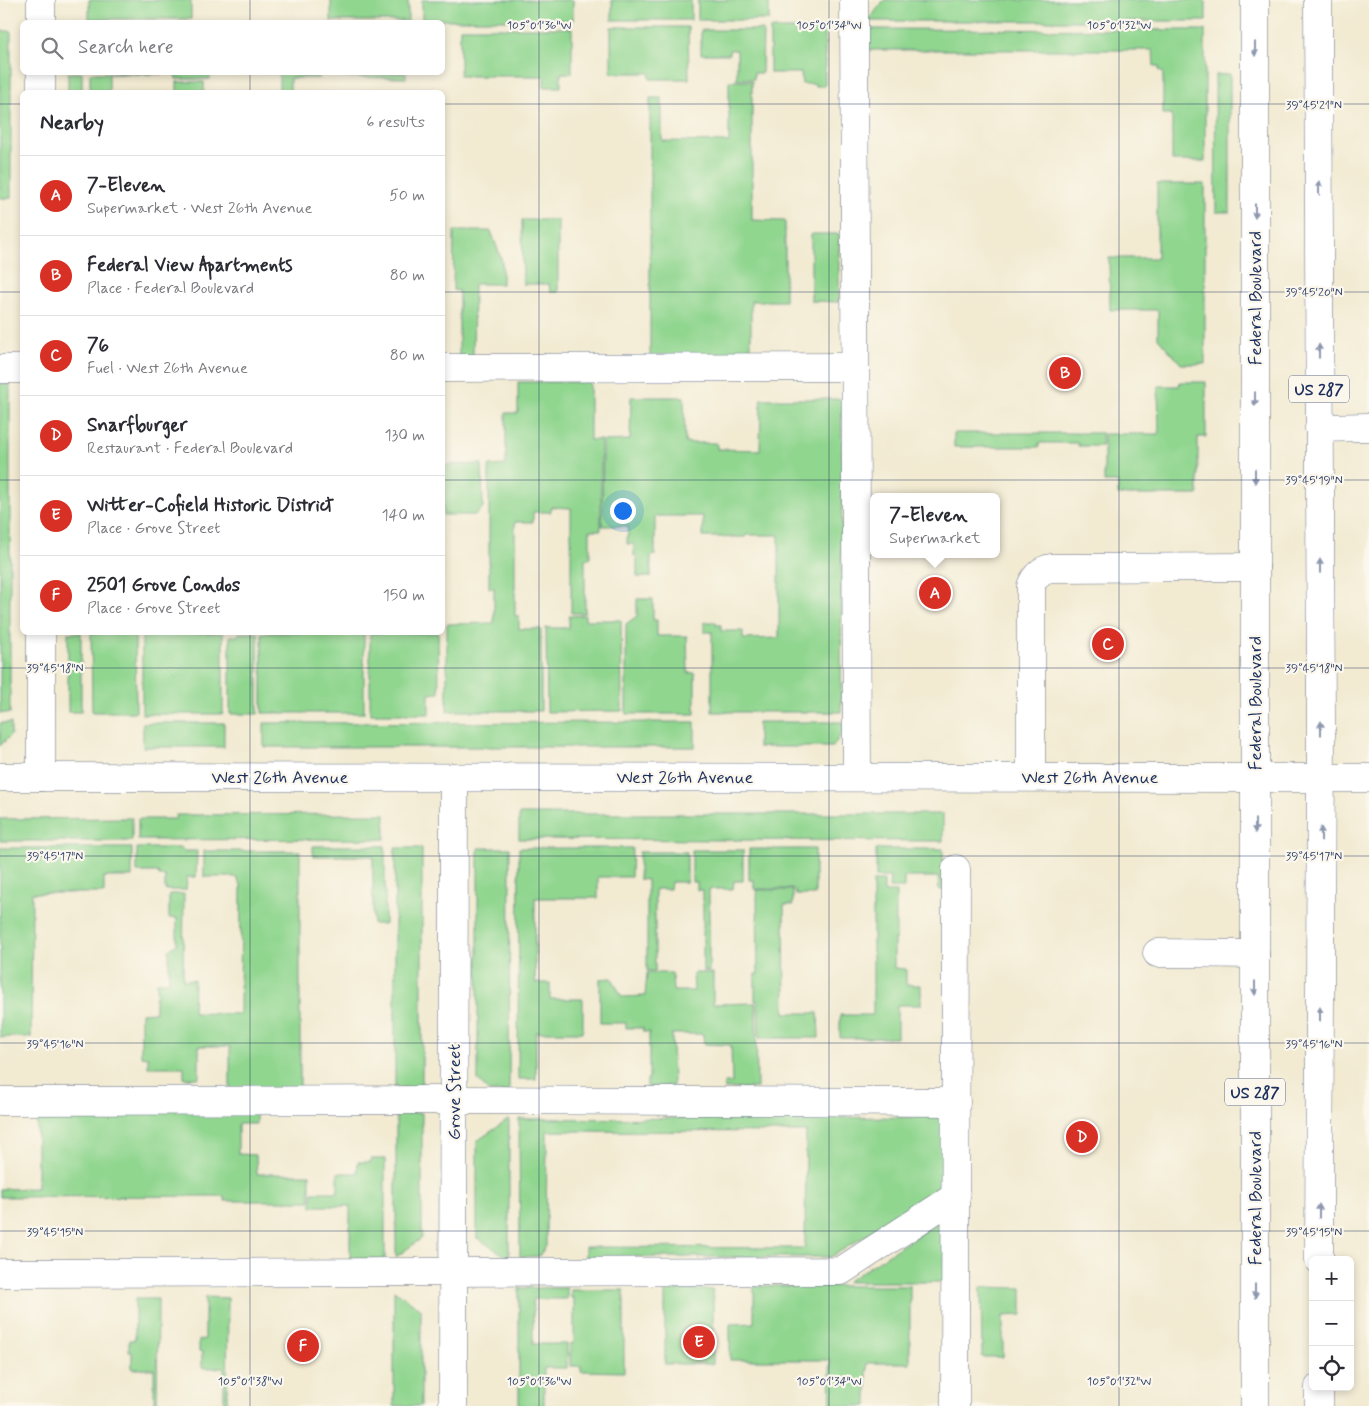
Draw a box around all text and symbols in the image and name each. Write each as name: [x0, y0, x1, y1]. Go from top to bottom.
text: 105°01'36"W: [507, 18, 571, 34]
text: 105°01'34"W: [796, 18, 862, 34]
text: 105°01'32"W: [1087, 18, 1151, 34]
search box: [20, 20, 445, 75]
icon: search: [38, 34, 66, 62]
text: Search here: [78, 35, 174, 60]
one-way arrow: [1251, 41, 1259, 57]
text: 39°45'21"N: [1286, 98, 1342, 114]
text: Nearby: [40, 109, 104, 137]
text: 6 results: [366, 112, 425, 133]
text: 7-Eleven: [87, 173, 165, 198]
one-way arrow: [1315, 180, 1323, 196]
text: A: [51, 185, 61, 206]
text: 50 m: [389, 185, 425, 206]
text: Supermarket · West 26th Avenue: [87, 198, 312, 219]
one-way arrow: [1251, 203, 1259, 219]
street label: Federal Boulevard: [1244, 231, 1268, 365]
text: Federal View Apartments: [87, 253, 292, 278]
text: B: [51, 265, 61, 286]
text: 80 m: [390, 265, 425, 286]
text: Place · Federal Boulevard: [87, 278, 254, 299]
text: 39°45'20"N: [1285, 285, 1343, 301]
text: 76: [87, 333, 109, 358]
one-way arrow: [1315, 343, 1323, 359]
text: C: [50, 345, 62, 366]
text: 80 m: [390, 345, 425, 366]
pin: B: [1049, 354, 1081, 392]
text: Fuel · West 26th Avenue: [87, 358, 248, 379]
road number: US 287: [1289, 376, 1349, 402]
one-way arrow: [1251, 391, 1259, 407]
text: Snarfburger: [87, 413, 187, 438]
text: D: [50, 425, 62, 446]
text: 130 m: [384, 425, 425, 446]
text: Restaurant · Federal Boulevard: [87, 438, 293, 459]
one-way arrow: [1251, 469, 1259, 485]
text: 39°45'19"N: [1285, 473, 1343, 489]
text: Witter-Cofield Historic District: [87, 493, 334, 518]
popup: [870, 493, 1000, 558]
your location: [610, 498, 636, 524]
text: 7-Eleven: [889, 503, 967, 528]
text: E: [51, 505, 61, 526]
text: 140 m: [381, 505, 425, 526]
text: Place · Grove Street: [87, 518, 220, 539]
text: Supermarket: [889, 528, 981, 549]
one-way arrow: [1316, 558, 1324, 574]
text: 2501 Grove Condos: [87, 573, 240, 598]
pin: A: [919, 574, 951, 612]
text: F: [52, 585, 60, 606]
text: 150 m: [383, 585, 425, 606]
text: Place · Grove Street: [87, 598, 220, 619]
pin: C: [1092, 625, 1124, 663]
street label: Federal Boulevard: [1244, 636, 1268, 770]
text: 39°45'18"N: [27, 661, 83, 677]
text: 39°45'18"N: [1286, 661, 1342, 677]
one-way arrow: [1317, 720, 1325, 736]
street label: West 26th Avenue: [212, 766, 349, 790]
street label: West 26th Avenue: [617, 766, 754, 790]
street label: West 26th Avenue: [1022, 766, 1159, 790]
one-way arrow: [1251, 818, 1259, 834]
one-way arrow: [1317, 825, 1325, 841]
text: 39°45'17"N: [27, 849, 83, 865]
text: 39°45'17"N: [1286, 849, 1342, 865]
one-way arrow: [1251, 981, 1259, 997]
one-way arrow: [1316, 1005, 1324, 1021]
text: 39°45'16"N: [27, 1037, 83, 1053]
text: 39°45'16"N: [1286, 1037, 1342, 1053]
street label: Grove Street: [443, 1044, 467, 1140]
road number: US 287: [1225, 1078, 1285, 1106]
pin: D: [1066, 1118, 1098, 1156]
street label: Federal Boulevard: [1244, 1131, 1268, 1265]
one-way arrow: [1315, 1203, 1323, 1219]
text: 39°45'15"N: [27, 1225, 83, 1241]
text: 39°45'15"N: [1286, 1225, 1342, 1241]
map controls: [1309, 1256, 1354, 1391]
button: +: [1309, 1256, 1354, 1301]
one-way arrow: [1251, 1283, 1259, 1299]
button: −: [1309, 1301, 1354, 1346]
pin: E: [683, 1323, 715, 1361]
pin: F: [287, 1327, 319, 1365]
button: locate: [1309, 1346, 1354, 1391]
text: 105°01'38"W: [218, 1374, 282, 1390]
text: 105°01'36"W: [507, 1374, 571, 1390]
text: 105°01'34"W: [796, 1374, 862, 1390]
text: 105°01'32"W: [1087, 1374, 1151, 1390]

